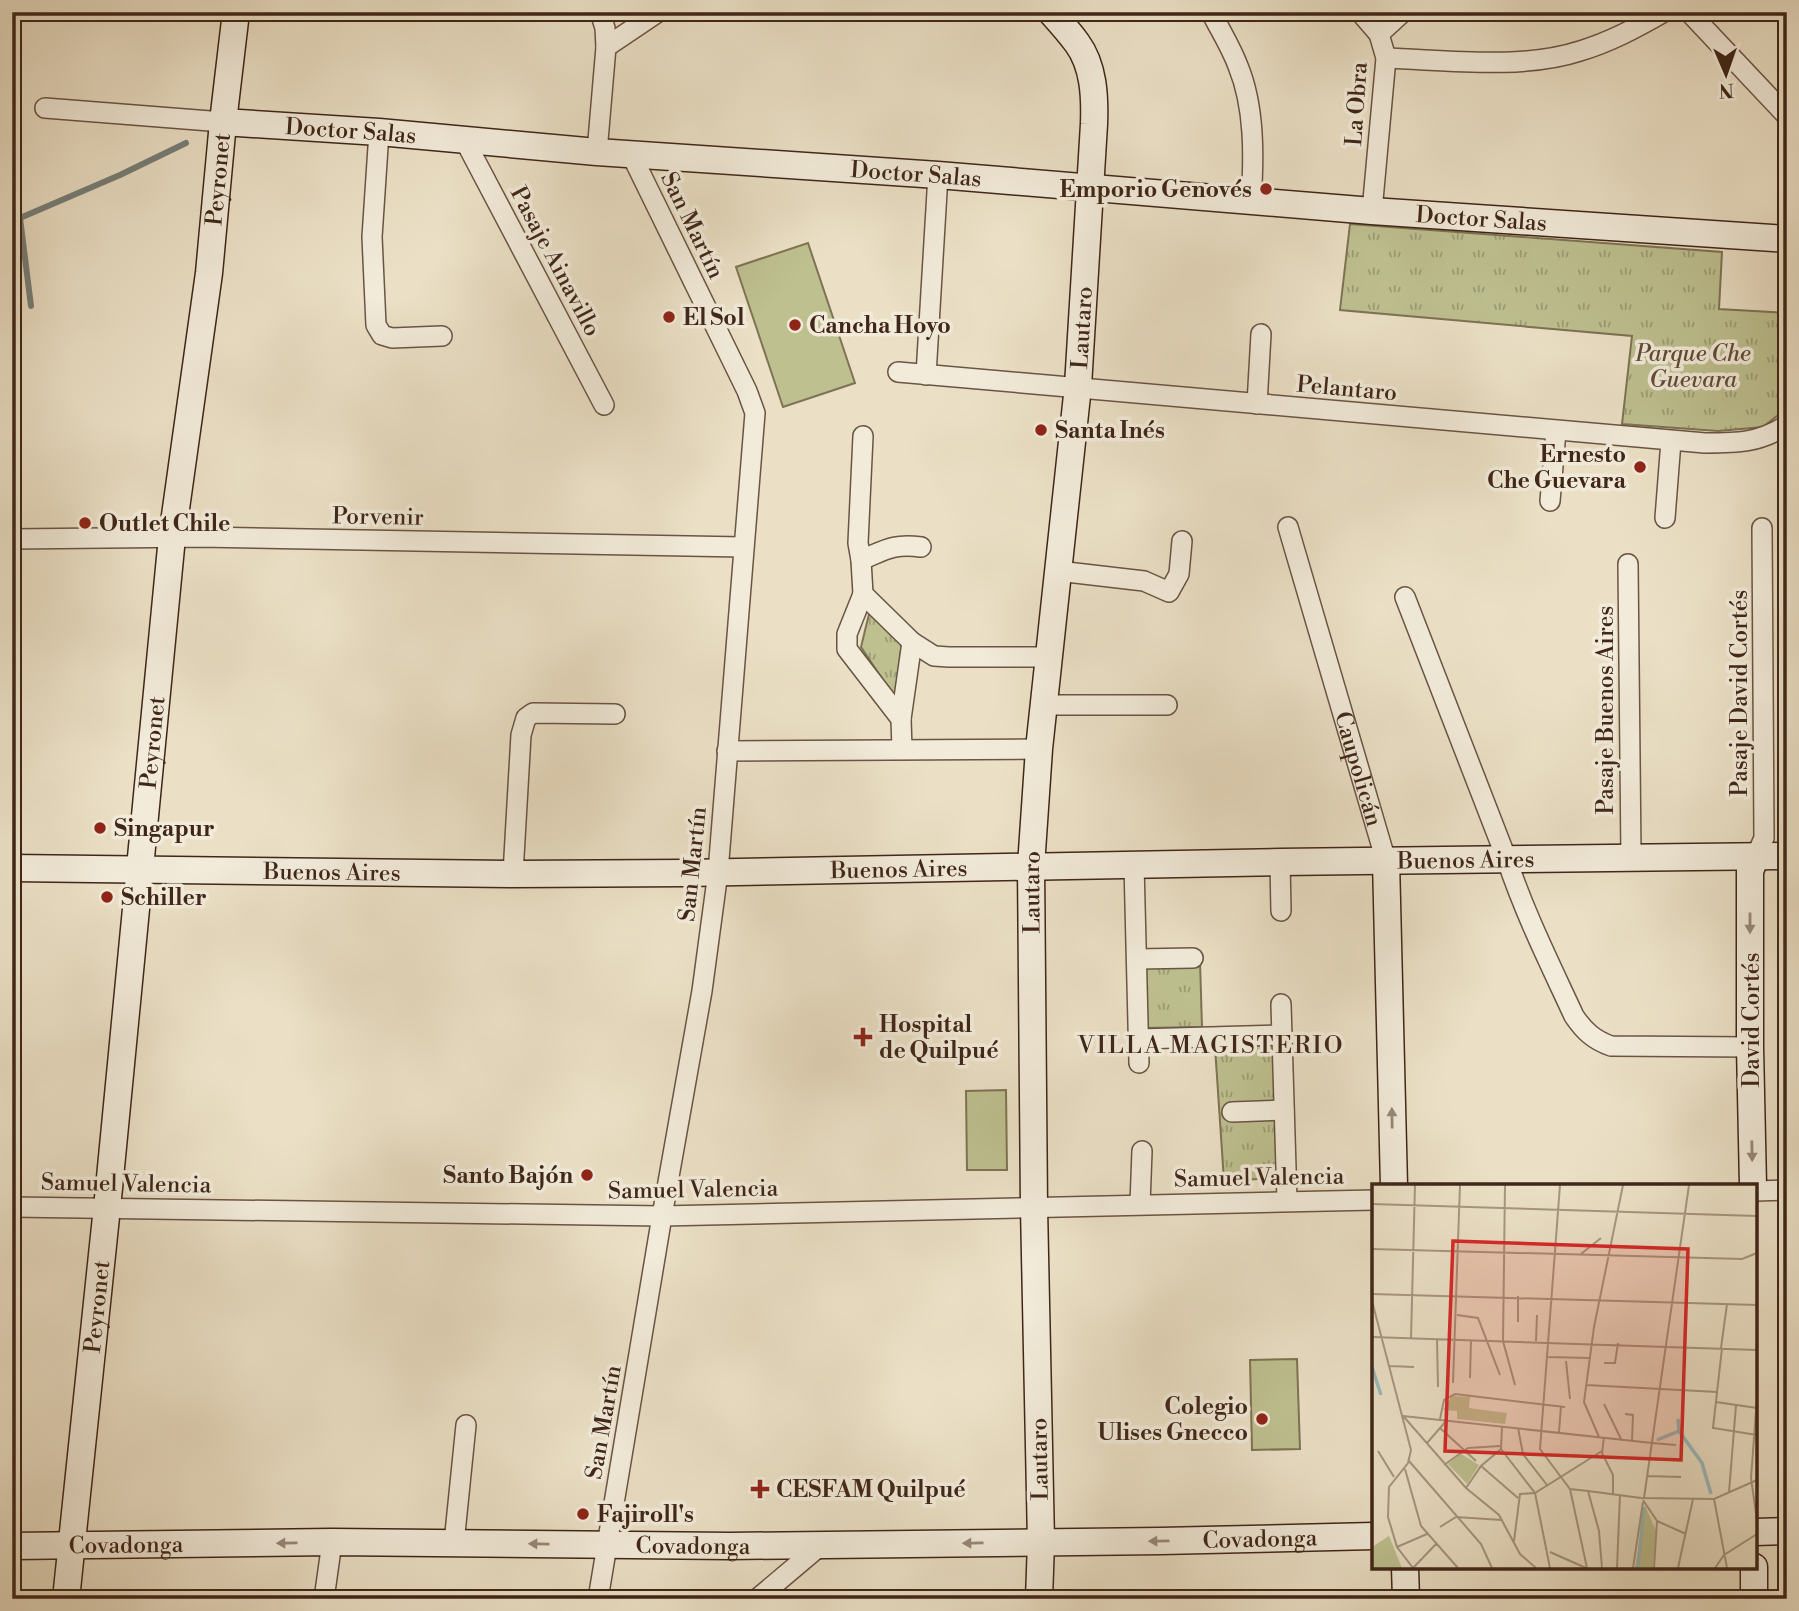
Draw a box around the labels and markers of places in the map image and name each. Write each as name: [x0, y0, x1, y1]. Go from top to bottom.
place label: Emporio Genovés: [1060, 176, 1252, 204]
marker: Emporio Genovés: [1258, 181, 1274, 197]
place label: El Sol: [683, 304, 745, 332]
marker: El Sol: [661, 309, 677, 325]
place label: Cancha Hoyo: [809, 312, 951, 340]
marker: Cancha Hoyo: [787, 317, 803, 333]
place label: Santa Inés: [1055, 417, 1165, 445]
marker: Santa Inés: [1033, 422, 1049, 438]
place label: Ernesto Che Guevara: [1487, 441, 1627, 495]
marker: Ernesto Che Guevara: [1632, 459, 1648, 475]
place label: Outlet Chile: [99, 510, 230, 538]
marker: Outlet Chile: [77, 515, 93, 531]
place label: Singapur: [114, 815, 215, 843]
marker: Singapur: [92, 820, 108, 836]
place label: Schiller: [121, 884, 207, 912]
marker: Schiller: [99, 889, 115, 905]
place label: Hospital de Quilpué: [879, 1011, 999, 1065]
marker: Hospital de Quilpué: [853, 1027, 873, 1047]
place label: Santo Bajón: [443, 1162, 573, 1190]
marker: Santo Bajón: [579, 1167, 595, 1183]
place label: Colegio Ulises Gnecco: [1097, 1393, 1248, 1447]
marker: Colegio Ulises Gnecco: [1254, 1411, 1270, 1427]
place label: CESFAM Quilpué: [776, 1476, 966, 1504]
marker: CESFAM Quilpué: [750, 1479, 770, 1499]
place label: Fajiroll's: [597, 1501, 694, 1529]
marker: Fajiroll's: [575, 1506, 591, 1522]

